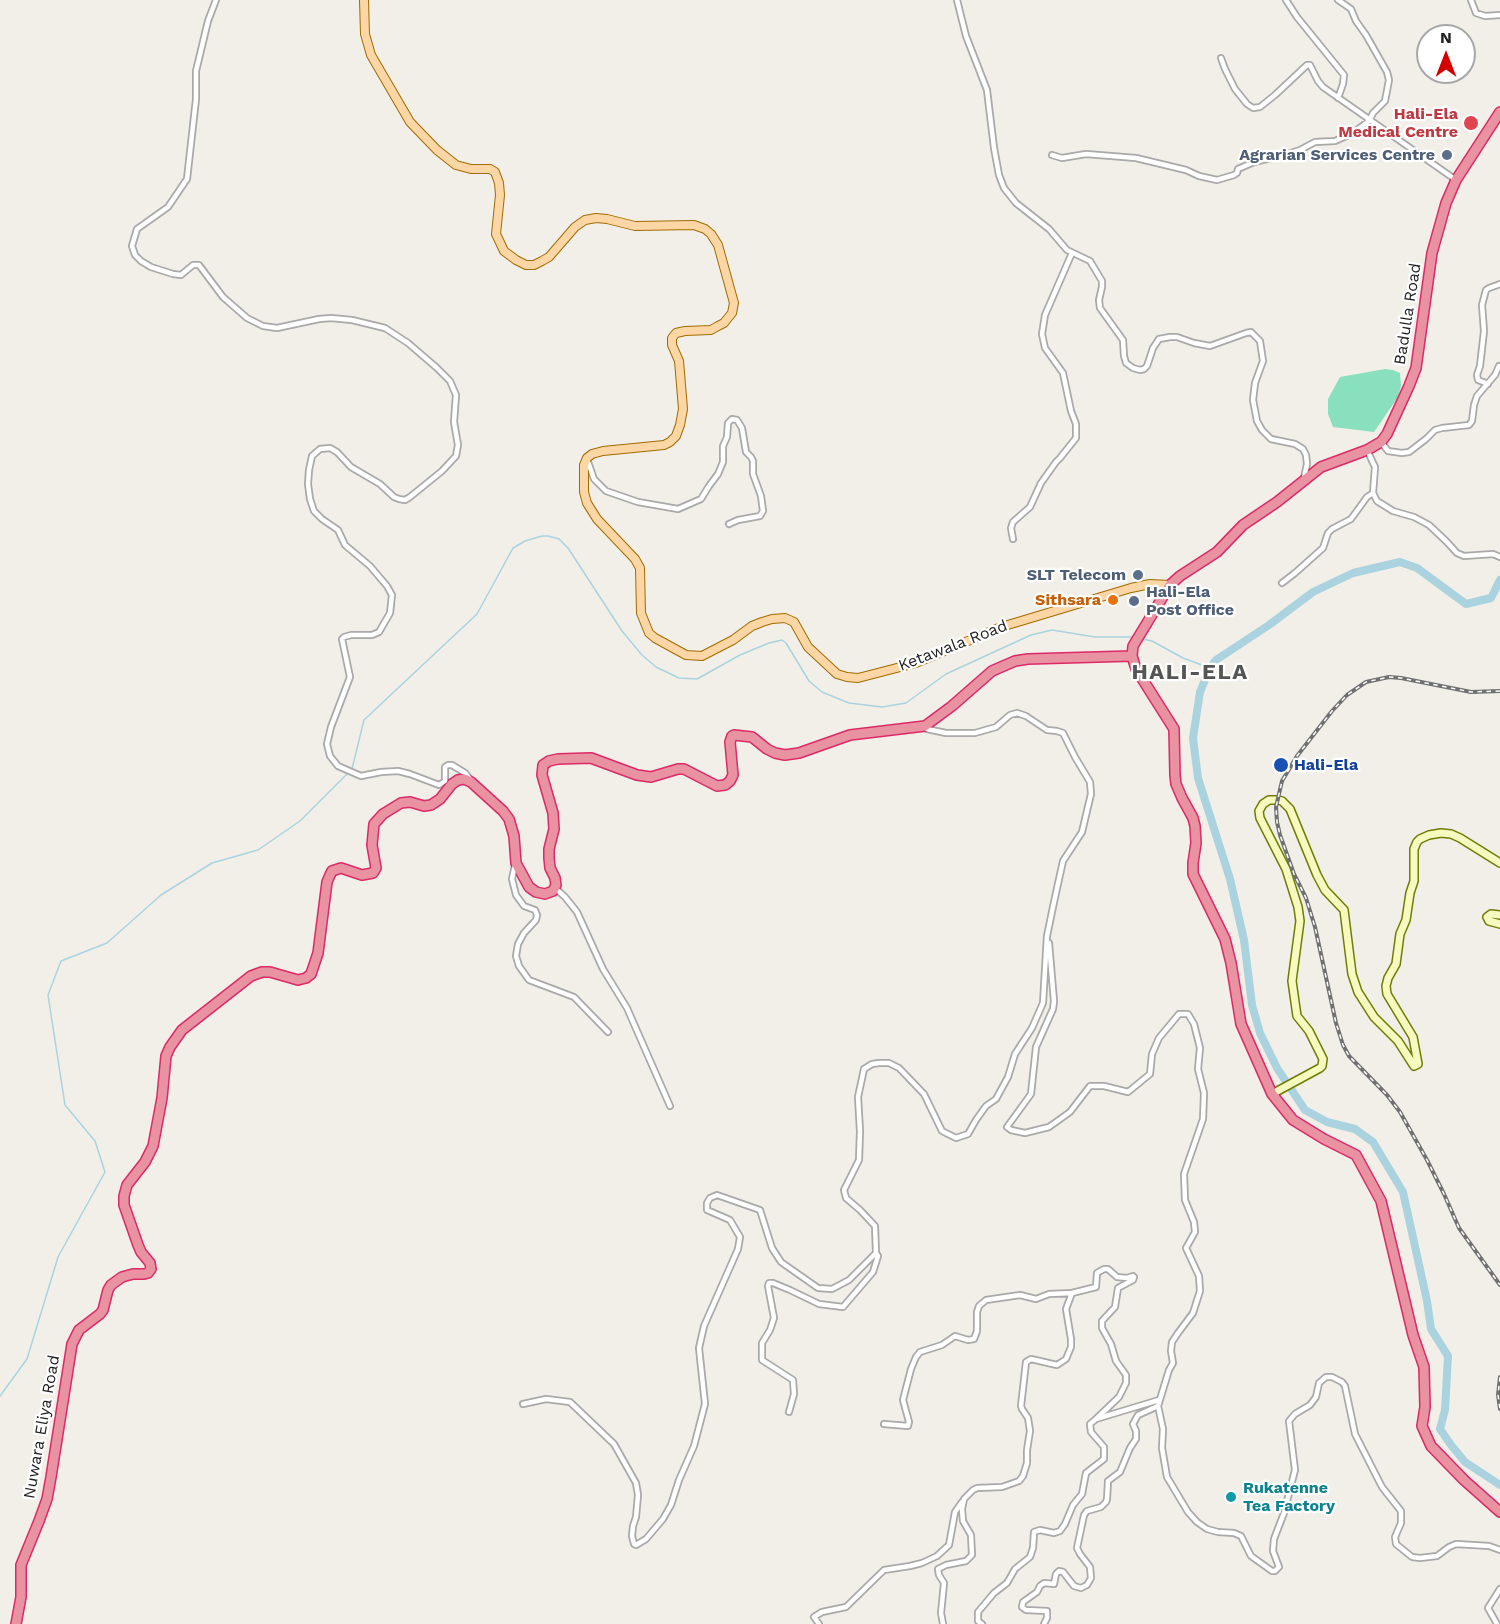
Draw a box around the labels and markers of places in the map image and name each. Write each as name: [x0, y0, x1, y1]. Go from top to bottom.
place label: Hali-Ela Medical Centre: [1338, 104, 1458, 142]
marker: Hali-Ela Medical Centre: [1462, 114, 1480, 132]
place label: Agrarian Services Centre: [1239, 145, 1435, 165]
marker: Agrarian Services Centre: [1440, 148, 1454, 162]
place label: SLT Telecom: [1027, 565, 1126, 585]
marker: SLT Telecom: [1131, 568, 1145, 582]
place label: Hali-Ela Post Office: [1146, 582, 1234, 620]
place label: Sithsara: [1035, 590, 1101, 610]
marker: Sithsara: [1106, 593, 1120, 607]
marker: Hali-Ela Post Office: [1127, 594, 1141, 608]
place label: Hali-Ela: [1294, 755, 1358, 775]
marker: Hali-Ela: [1272, 756, 1290, 774]
place label: Rukatenne Tea Factory: [1243, 1478, 1335, 1516]
marker: Rukatenne Tea Factory: [1224, 1490, 1238, 1504]

